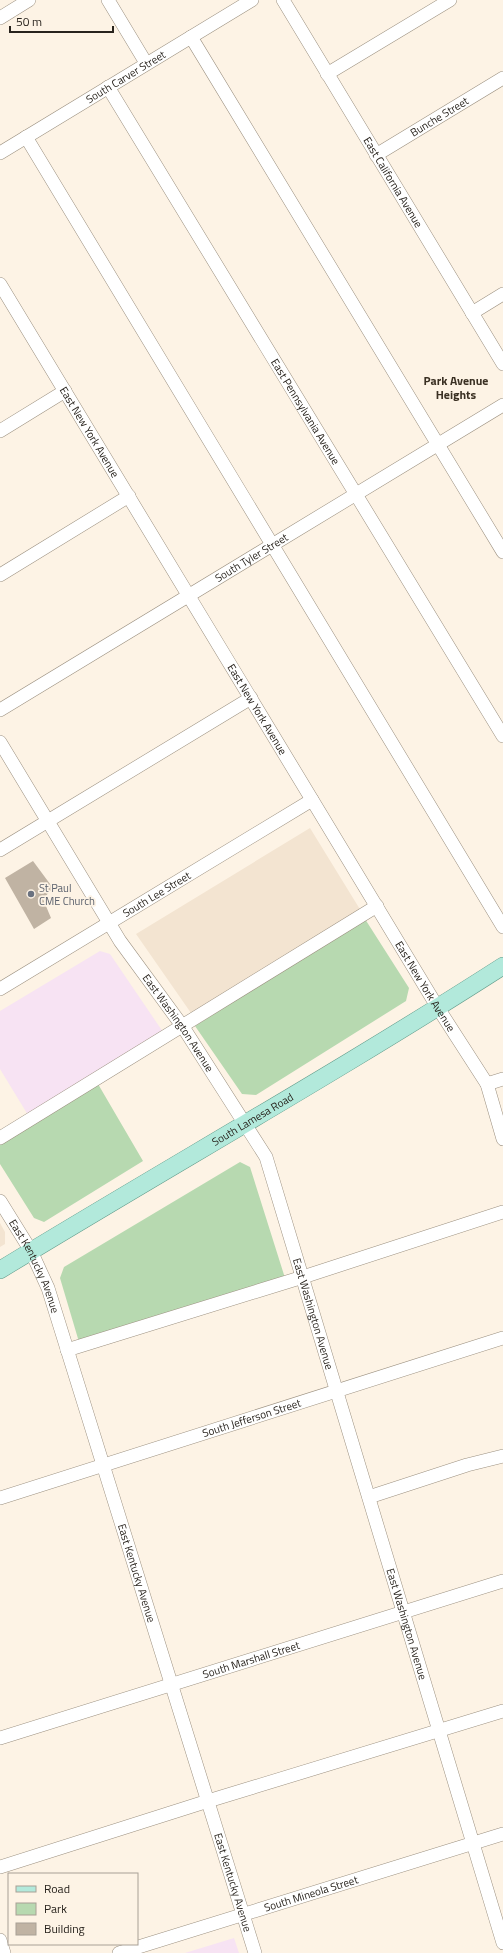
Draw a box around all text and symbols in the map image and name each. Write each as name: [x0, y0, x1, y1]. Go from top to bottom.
scale bar: [10, 8, 113, 34]
text: 50 m: [16, 12, 42, 31]
street label: South Carver Street: [83, 46, 169, 107]
street label: Bunche Street: [407, 93, 472, 140]
street label: East California Avenue: [360, 134, 427, 231]
street label: East Pennsylvania Avenue: [267, 356, 344, 468]
district label: Park Avenue Heights: [424, 371, 488, 404]
street label: East New York Avenue: [56, 384, 123, 481]
street label: South Tyler Street: [212, 529, 291, 586]
street label: East New York Avenue: [224, 661, 291, 758]
street label: South Lee Street: [119, 867, 194, 921]
place label: St Paul CME Church: [39, 880, 95, 909]
marker: St Paul CME Church: [26, 889, 36, 899]
street label: East New York Avenue: [391, 938, 459, 1035]
street label: East Washington Avenue: [139, 971, 218, 1075]
street label: South Lamesa Road: [209, 1089, 296, 1150]
street label: East Kentucky Avenue: [5, 1216, 63, 1315]
street label: East Washington Avenue: [289, 1256, 338, 1372]
street label: South Jefferson Street: [200, 1395, 303, 1441]
street label: East Kentucky Avenue: [114, 1522, 160, 1625]
street label: East Washington Avenue: [382, 1566, 431, 1682]
street label: South Marshall Street: [201, 1637, 302, 1682]
street label: East Kentucky Avenue: [210, 1831, 256, 1934]
street label: South Mineola Street: [262, 1871, 360, 1916]
legend: [8, 1873, 138, 1945]
text: Road: [44, 1879, 70, 1898]
text: Park: [44, 1899, 67, 1918]
text: Building: [44, 1919, 85, 1938]

